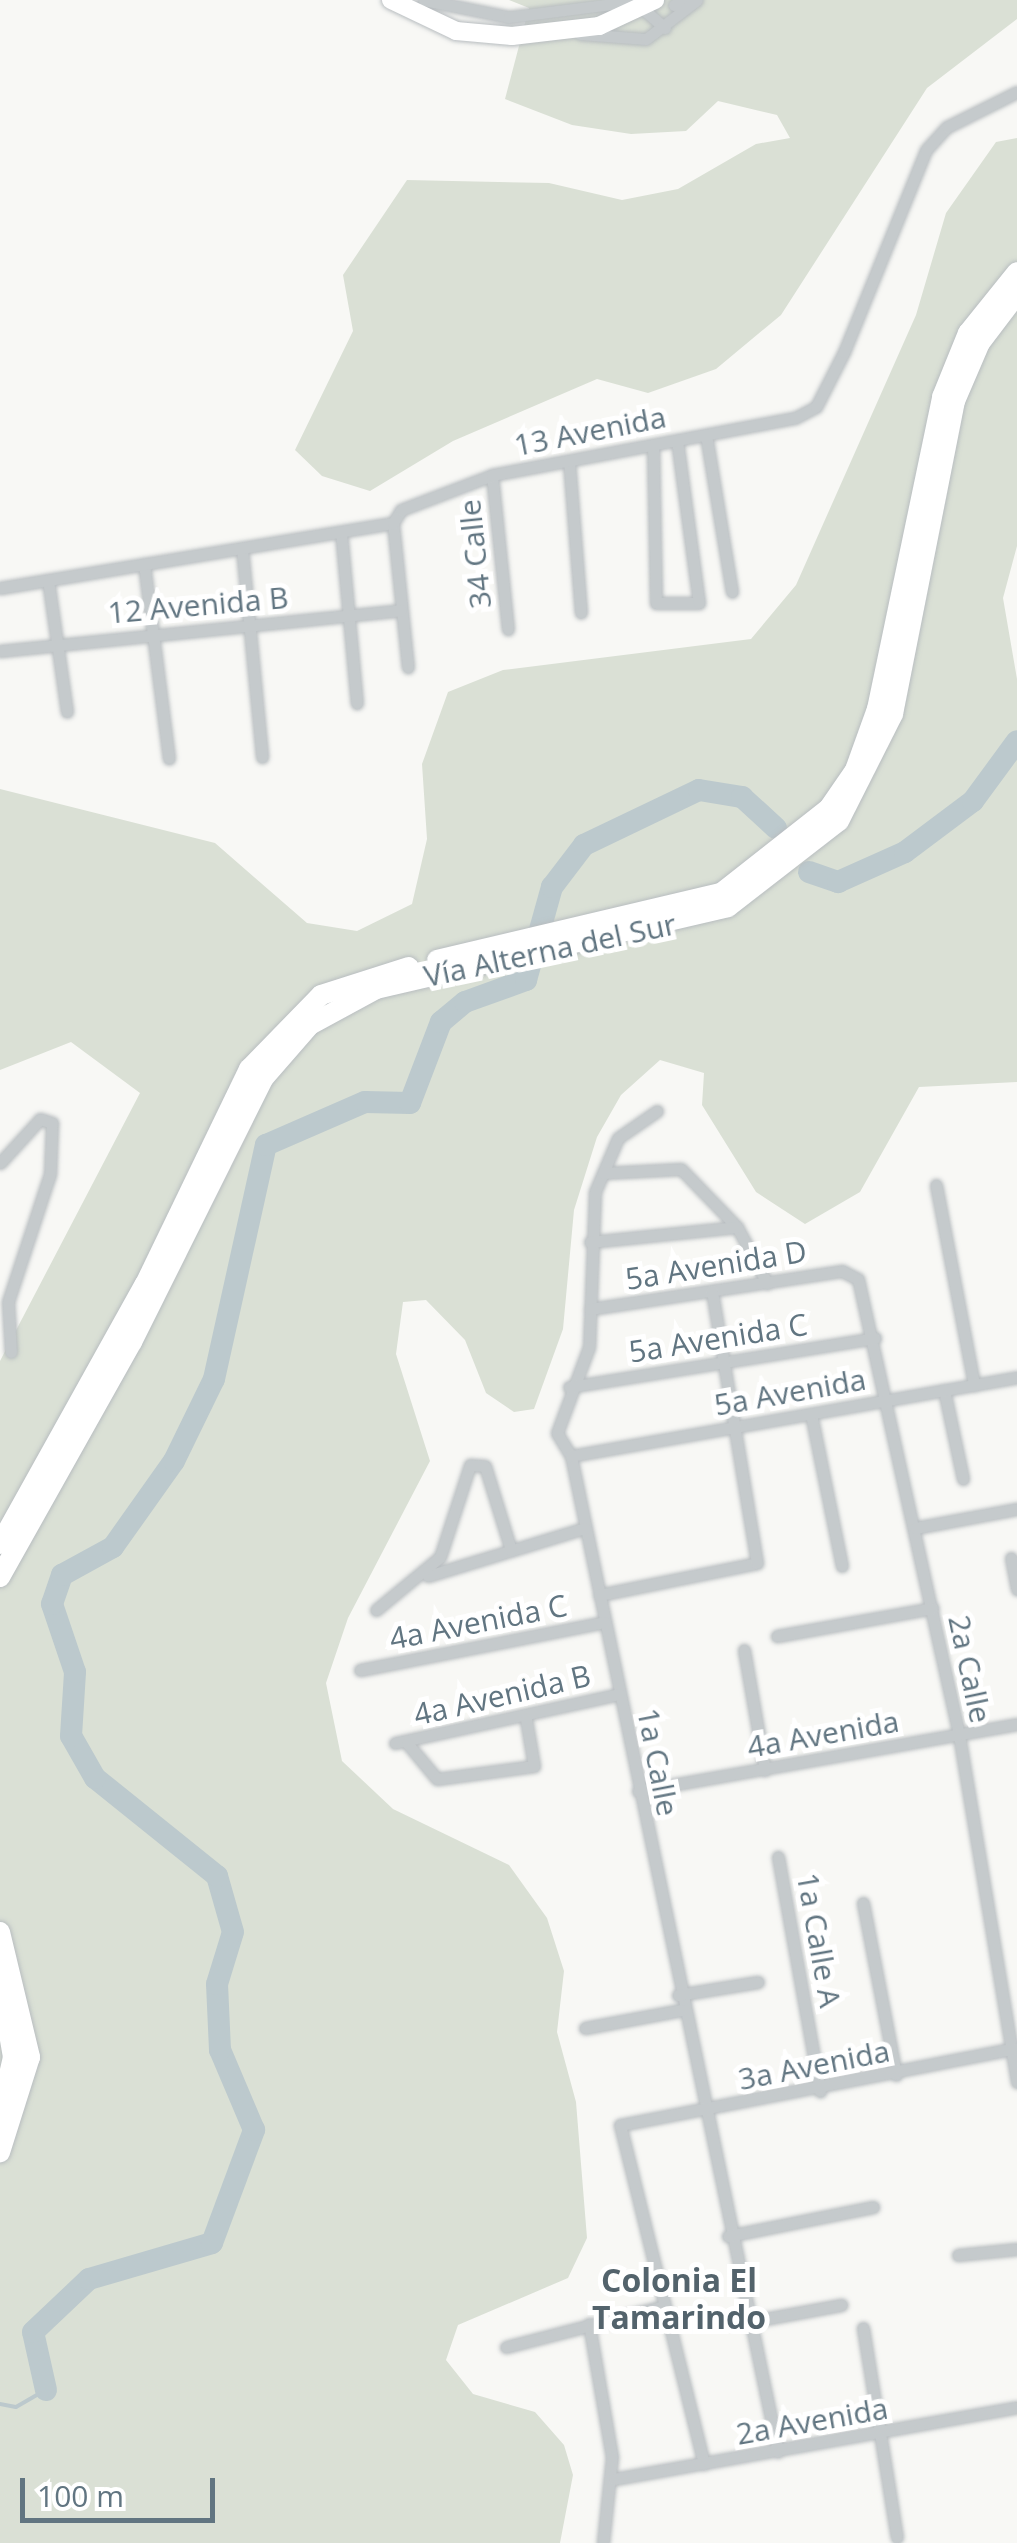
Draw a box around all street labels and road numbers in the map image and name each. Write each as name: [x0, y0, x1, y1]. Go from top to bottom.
street label: 13 Avenida: [511, 399, 669, 463]
street label: 34 Calle: [451, 498, 499, 610]
street label: 12 Avenida B: [106, 579, 290, 631]
street label: Vía Alterna del Sur: [421, 906, 679, 994]
street label: 5a Avenida D: [623, 1233, 809, 1297]
street label: 5a Avenida C: [626, 1306, 810, 1370]
street label: 5a Avenida: [711, 1361, 869, 1423]
street label: 4a Avenida C: [386, 1587, 570, 1657]
street label: 2a Calle: [941, 1612, 999, 1726]
street label: 4a Avenida B: [410, 1657, 594, 1733]
street label: 4a Avenida: [744, 1703, 902, 1765]
street label: 1a Calle: [630, 1705, 686, 1819]
street label: 1a Calle A: [789, 1870, 849, 2010]
street label: 3a Avenida: [735, 2033, 893, 2097]
street label: 2a Avenida: [733, 2390, 891, 2452]

